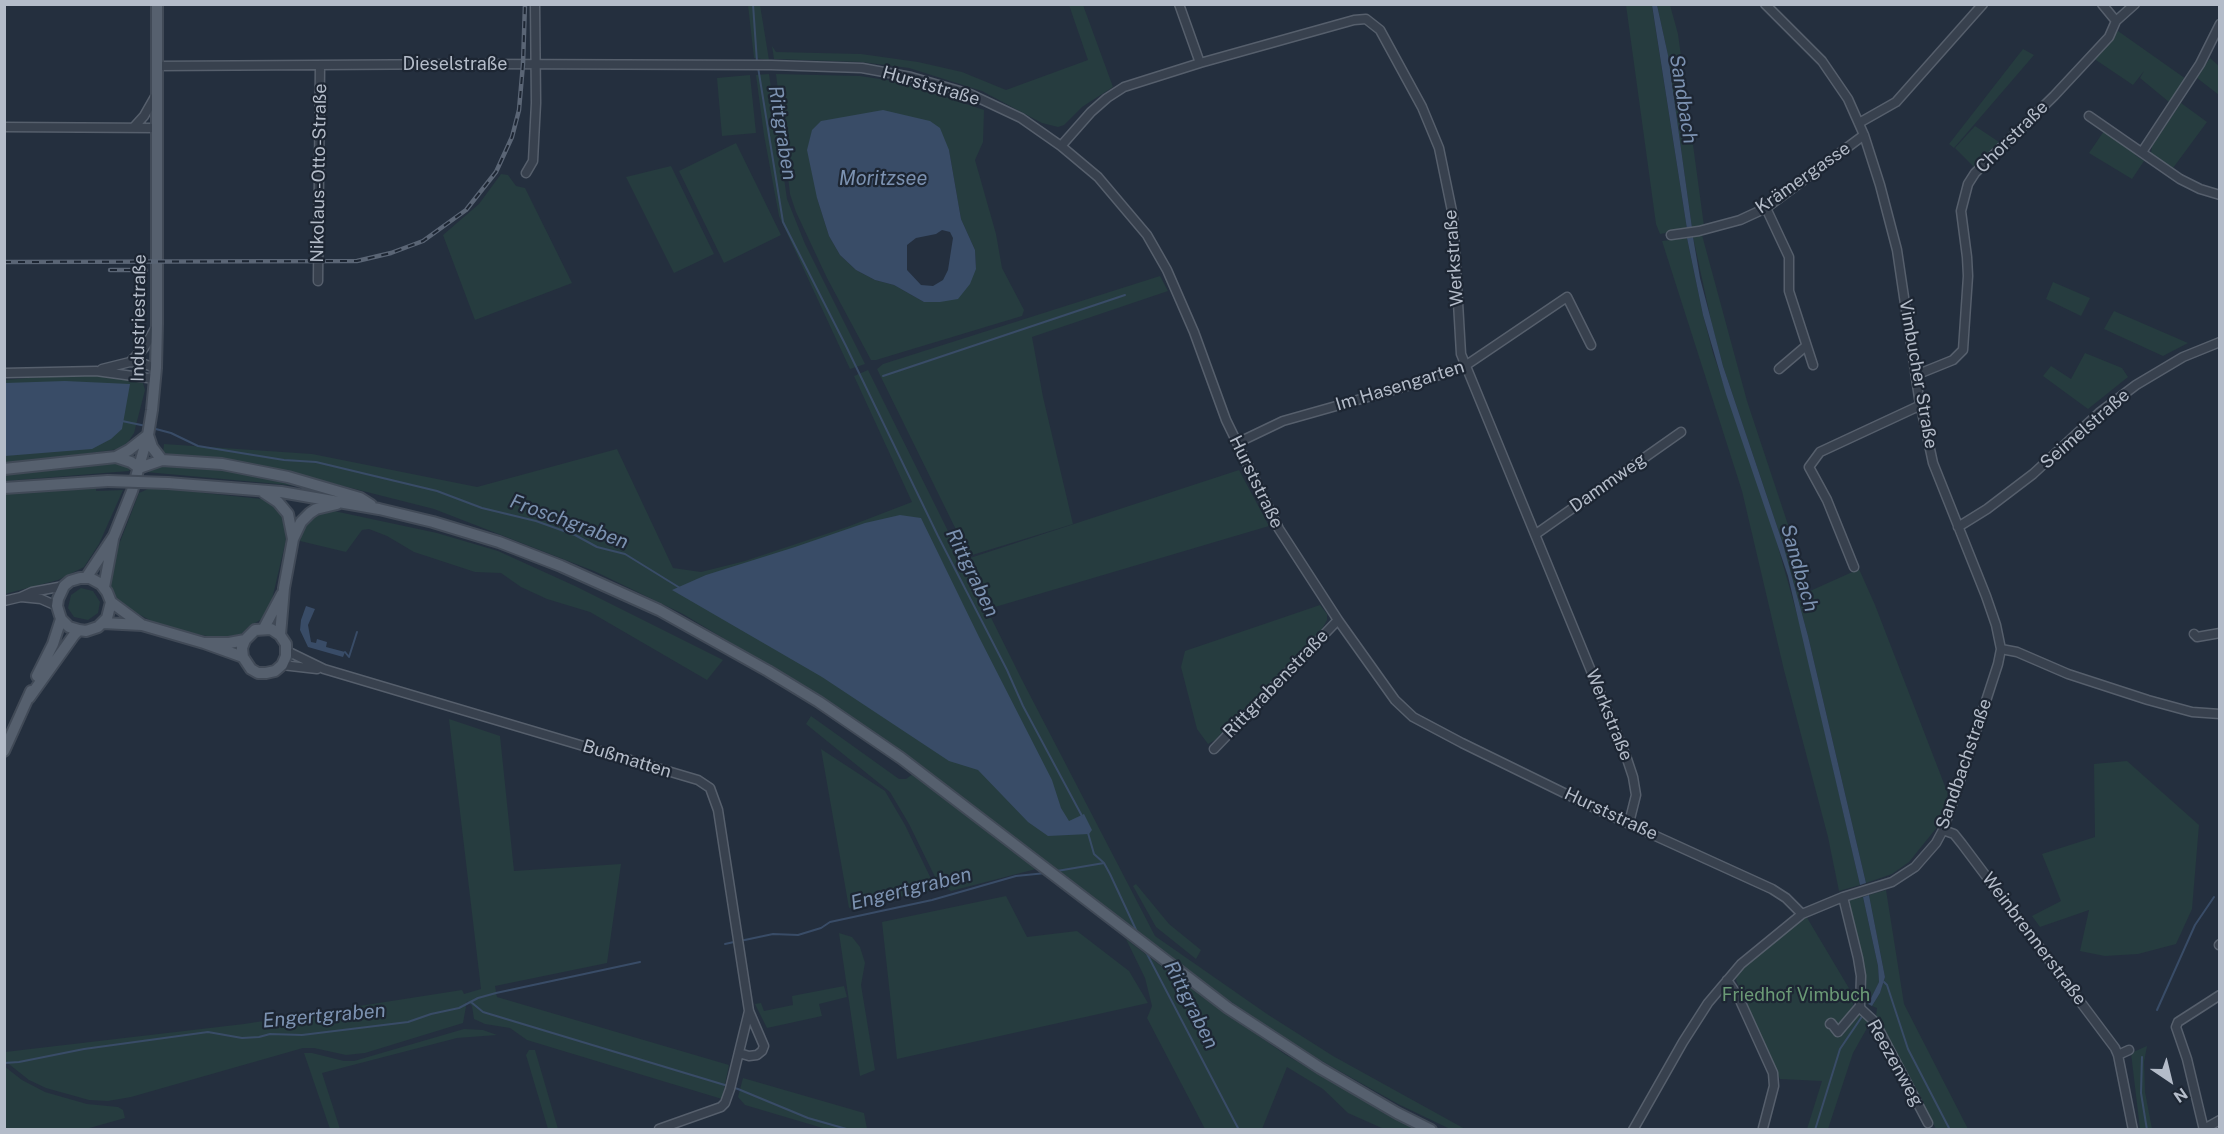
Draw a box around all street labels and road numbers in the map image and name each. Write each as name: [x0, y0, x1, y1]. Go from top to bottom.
street label: Dieselstraße: [403, 53, 507, 75]
street label: Hurststraße: [880, 62, 982, 110]
street label: Nikolaus-Otto-Straße: [307, 83, 331, 263]
street label: Chorstraße: [1971, 96, 2053, 178]
street label: Krämergasse: [1751, 137, 1855, 219]
street label: Werkstraße: [1440, 209, 1468, 307]
street label: Industriestraße: [127, 254, 151, 382]
street label: Vimbucher Straße: [1894, 298, 1942, 450]
street label: Im Hasengarten: [1333, 356, 1467, 416]
street label: Seimelstraße: [2036, 384, 2134, 474]
street label: Hurststraße: [1224, 432, 1288, 532]
street label: Dammweg: [1566, 449, 1650, 517]
street label: Rittgrabenstraße: [1219, 625, 1333, 743]
street label: Werkstraße: [1581, 666, 1637, 764]
street label: Sandbachstraße: [1931, 696, 1997, 832]
street label: Bußmatten: [580, 735, 674, 783]
street label: Hurststraße: [1561, 783, 1661, 845]
street label: Weinbrennerstraße: [1977, 868, 2091, 1010]
street label: Reezenweg: [1862, 1016, 1928, 1110]

